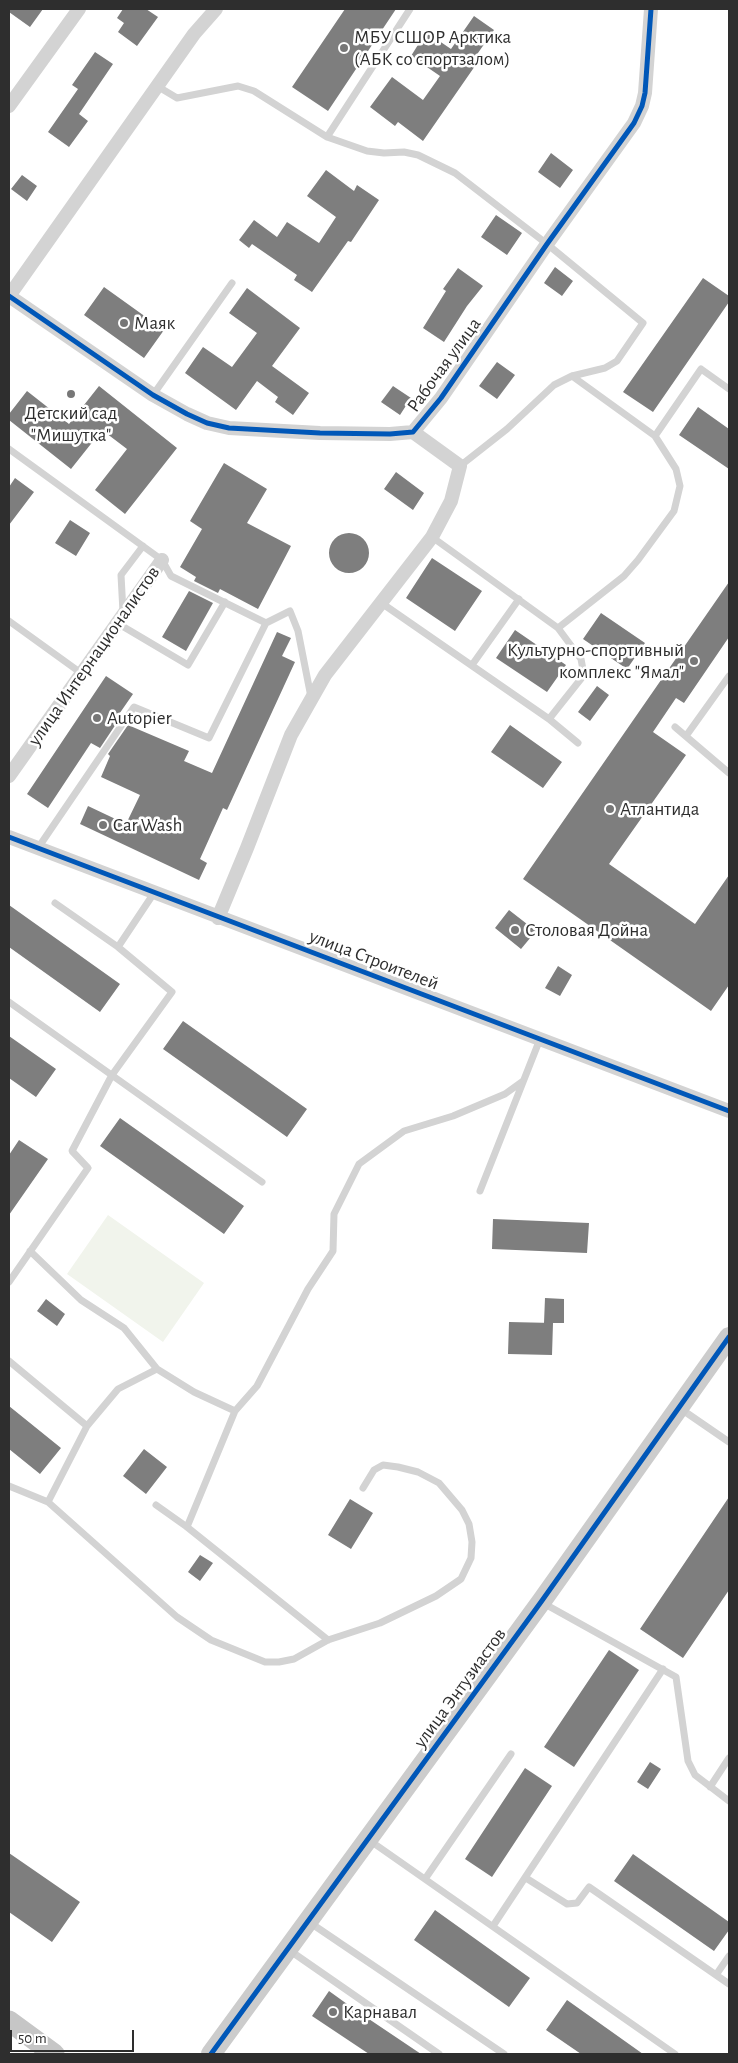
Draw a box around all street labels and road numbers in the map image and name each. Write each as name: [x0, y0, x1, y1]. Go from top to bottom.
street label: Рабочая улица: [402, 313, 486, 417]
street label: улица Интернационалистов: [23, 562, 165, 750]
street label: улица Строителей: [306, 925, 442, 995]
street label: улица Энтузиастов: [409, 1624, 511, 1752]

